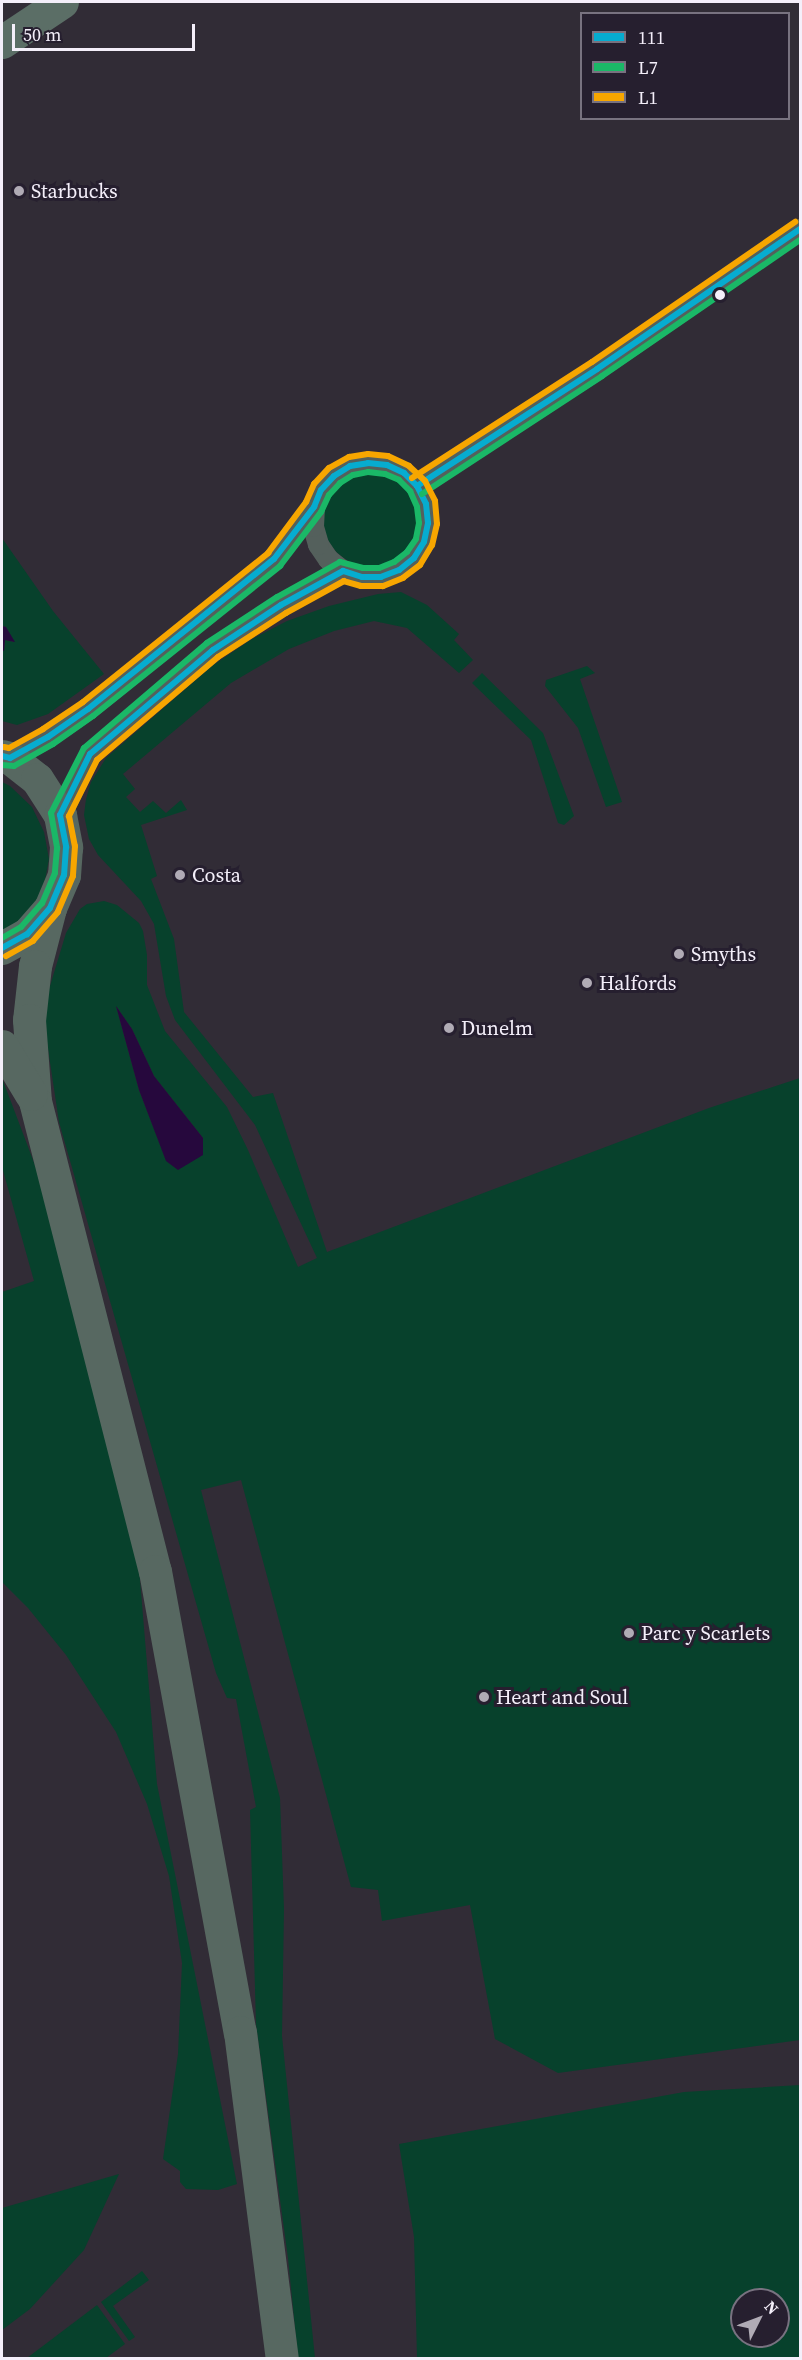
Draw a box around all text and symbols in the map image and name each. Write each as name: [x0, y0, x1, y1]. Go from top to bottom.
scale bar: [15, 12, 198, 50]
legend: [580, 12, 790, 120]
text: 50 m: [23, 22, 61, 47]
text: 111: [638, 25, 665, 50]
text: L7: [638, 55, 658, 80]
text: L1: [638, 85, 658, 110]
place label: Starbucks: [31, 179, 118, 203]
marker: Starbucks: [12, 184, 26, 198]
unlabelled marker: [714, 289, 726, 301]
place label: Costa: [192, 863, 241, 887]
marker: Costa: [173, 868, 187, 882]
place label: Smyths: [691, 942, 756, 966]
marker: Smyths: [672, 947, 686, 961]
place label: Halfords: [599, 971, 677, 995]
marker: Halfords: [580, 976, 594, 990]
place label: Dunelm: [461, 1016, 533, 1040]
marker: Dunelm: [442, 1021, 456, 1035]
place label: Parc y Scarlets: [641, 1621, 770, 1645]
marker: Parc y Scarlets: [622, 1626, 636, 1640]
place label: Heart and Soul: [496, 1685, 628, 1709]
marker: Heart and Soul: [477, 1690, 491, 1704]
north arrow: [730, 2288, 790, 2348]
text: N: [760, 2296, 784, 2319]

